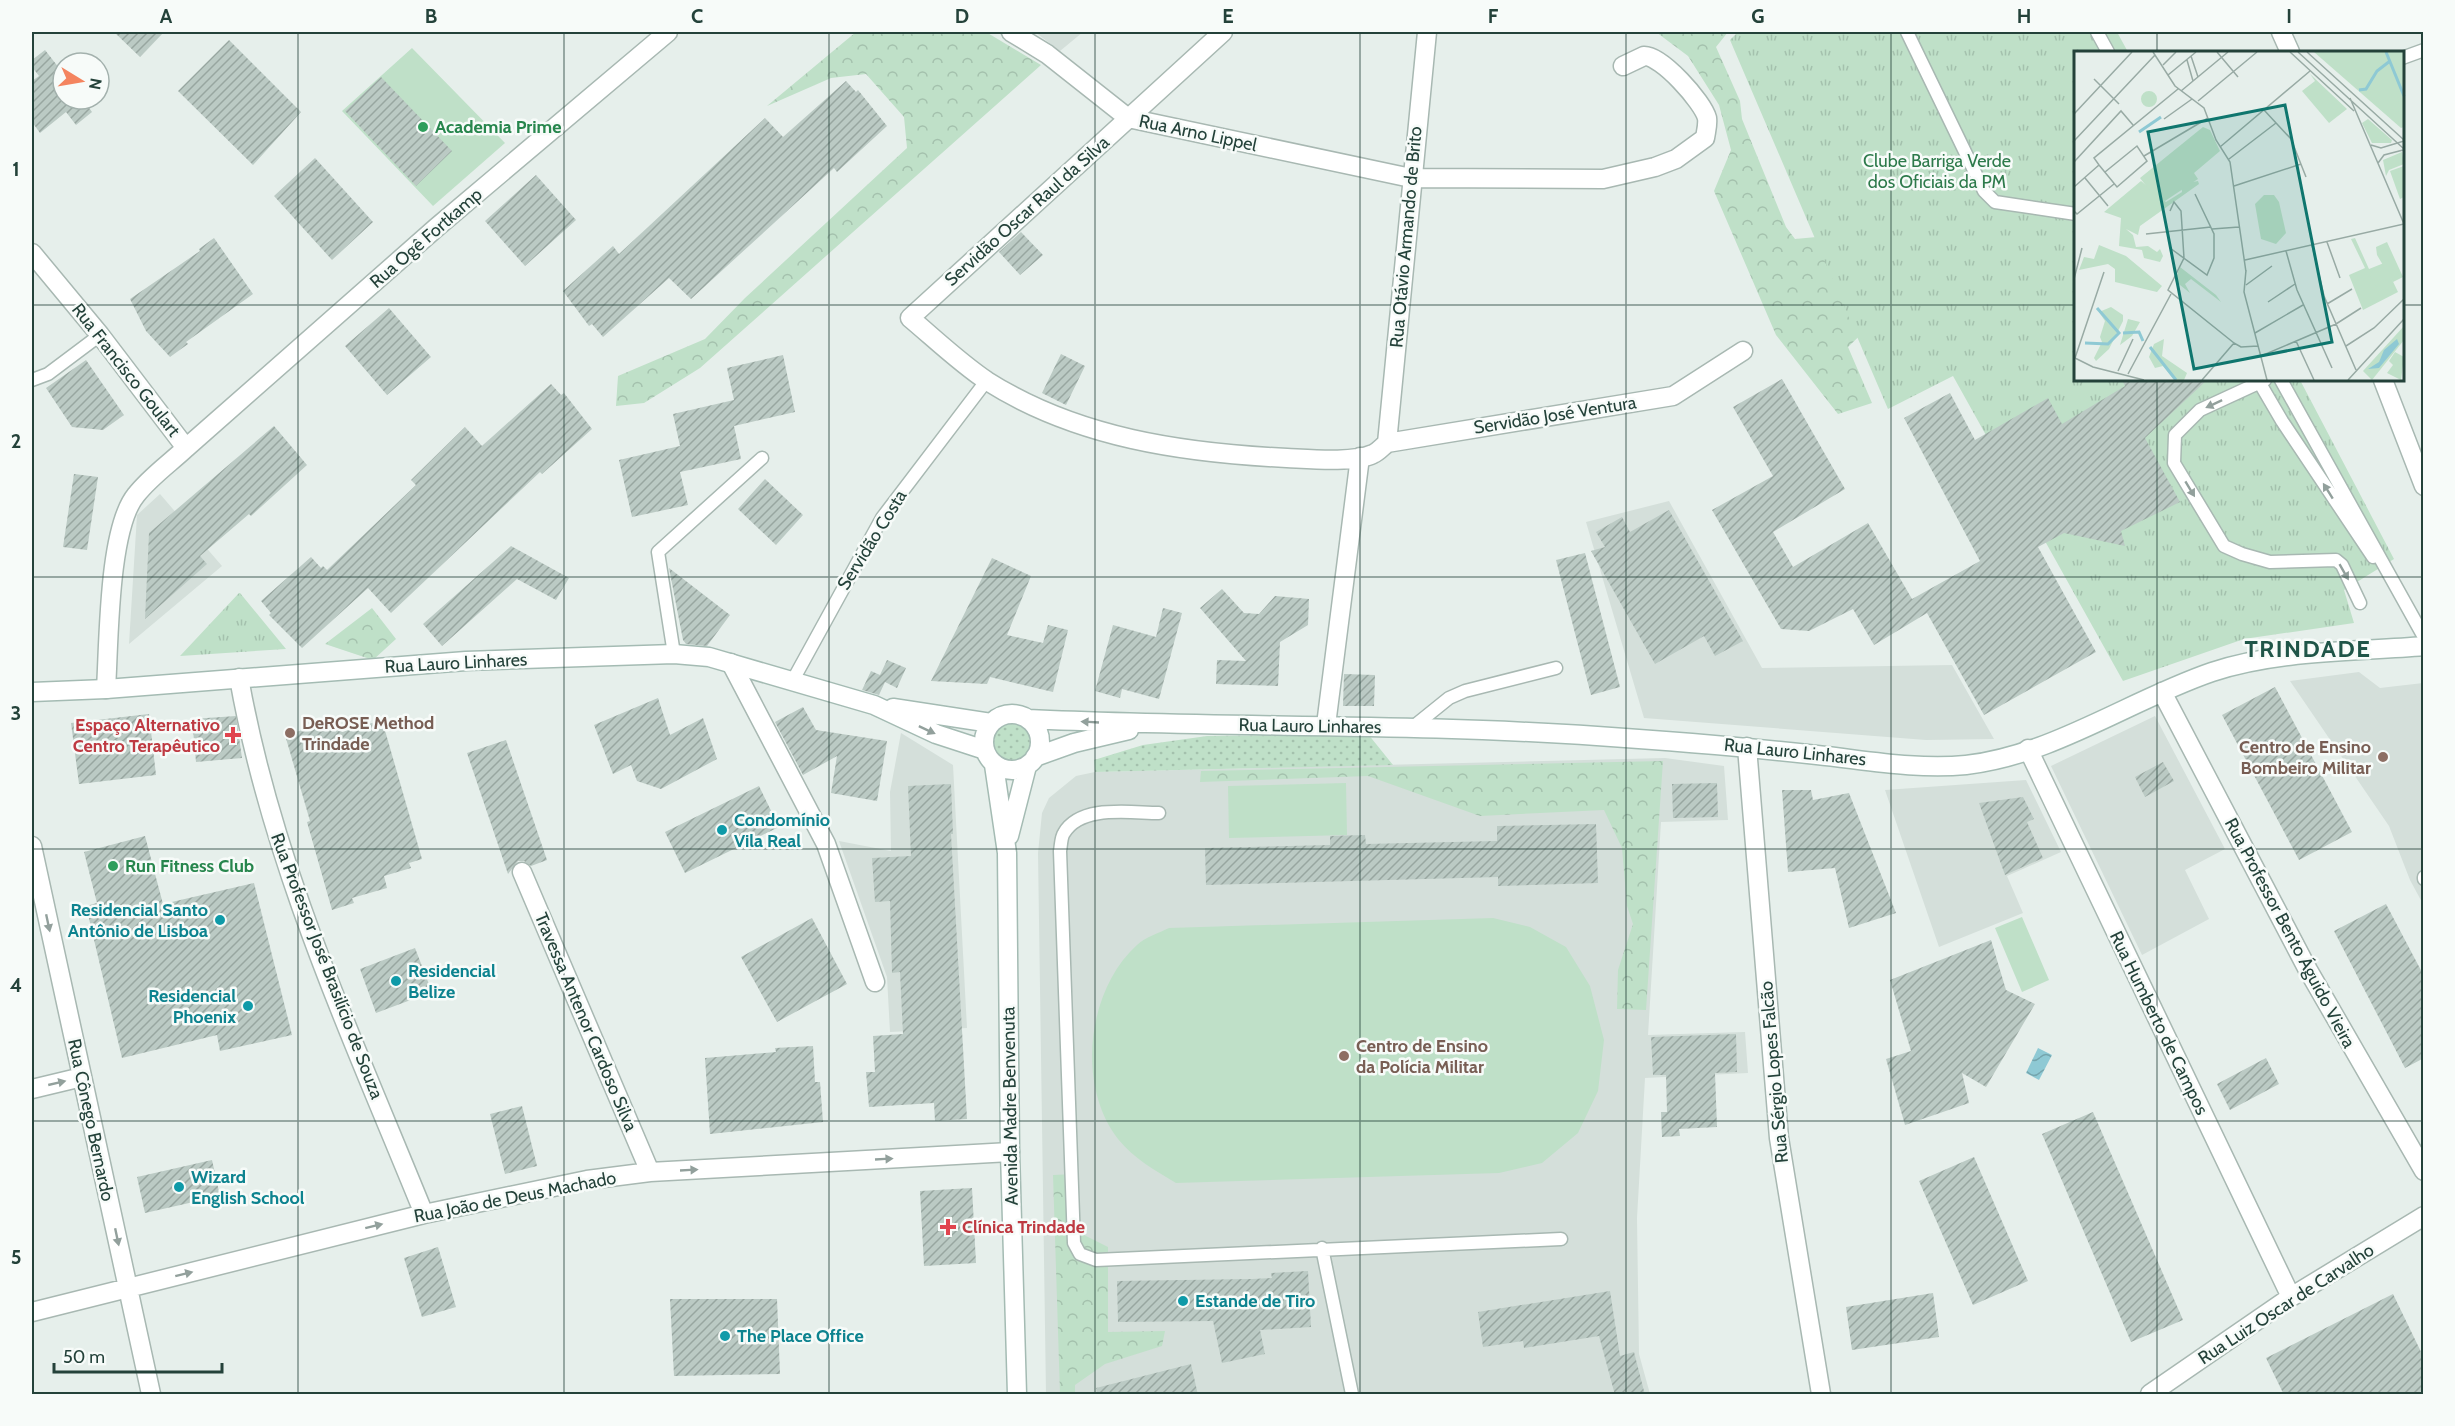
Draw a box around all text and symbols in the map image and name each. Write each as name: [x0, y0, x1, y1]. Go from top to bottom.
text: A: [160, 4, 173, 28]
text: B: [425, 4, 437, 28]
text: C: [691, 4, 703, 28]
text: D: [955, 4, 969, 28]
text: E: [1222, 4, 1234, 28]
text: F: [1488, 4, 1499, 28]
text: G: [1751, 4, 1765, 28]
text: H: [2017, 4, 2031, 28]
text: I: [2286, 4, 2292, 28]
north arrow: [51, 51, 111, 111]
inset map: [2074, 51, 2404, 381]
text: N: [85, 76, 106, 91]
street label: Rua Arno Lippel: [1137, 110, 1260, 156]
place label: Academia Prime: [435, 116, 561, 138]
marker: Academia Prime: [416, 120, 430, 134]
street label: Rua Otávio Armando de Brito: [1385, 125, 1427, 349]
street label: Servidão Oscar Raul da Silva: [940, 131, 1114, 291]
park label: Clube Barriga Verde dos Oficiais da PM: [1863, 150, 2011, 193]
text: 1: [12, 157, 20, 181]
street label: Rua Ogê Fortkamp: [365, 183, 487, 293]
street label: Rua Francisco Goulart: [67, 299, 185, 441]
street label: Servidão José Ventura: [1472, 391, 1638, 439]
one-way arrow: [2206, 399, 2223, 408]
text: 2: [11, 429, 21, 453]
one-way arrow: [2185, 481, 2195, 498]
one-way arrow: [2323, 483, 2334, 499]
street label: Servidão Costa: [833, 486, 912, 594]
one-way arrow: [2339, 564, 2349, 581]
district label: TRINDADE: [2245, 634, 2371, 663]
street label: Rua Lauro Linhares: [384, 648, 528, 678]
text: 3: [11, 701, 21, 725]
place label: DeROSE Method Trindade: [302, 712, 434, 755]
place label: Espaço Alternativo Centro Terapêutico: [73, 714, 220, 757]
street label: Rua Lauro Linhares: [1238, 714, 1382, 738]
one-way arrow: [1080, 717, 1099, 726]
one-way arrow: [918, 725, 936, 735]
marker: Espaço Alternativo Centro Terapêutico: [224, 726, 242, 744]
marker: DeROSE Method Trindade: [283, 726, 297, 740]
street label: Rua Lauro Linhares: [1723, 734, 1867, 770]
place label: Centro de Ensino Bombeiro Militar: [2239, 736, 2371, 779]
marker: Centro de Ensino Bombeiro Militar: [2376, 750, 2390, 764]
place label: Condomínio Vila Real: [734, 809, 830, 852]
street label: Rua Professor Bento Águido Vieira: [2220, 814, 2360, 1052]
marker: Condomínio Vila Real: [715, 823, 729, 837]
street label: Rua Professor José Brasilício de Souza: [266, 830, 388, 1102]
place label: Run Fitness Club: [125, 855, 254, 877]
marker: Run Fitness Club: [106, 859, 120, 873]
place label: Residencial Santo Antônio de Lisboa: [68, 899, 208, 942]
street label: Travessa Antenor Cardoso Silva: [530, 909, 642, 1135]
marker: Residencial Santo Antônio de Lisboa: [213, 913, 227, 927]
one-way arrow: [44, 914, 54, 933]
street label: Rua Humberto de Campos: [2105, 928, 2213, 1118]
place label: Residencial Belize: [408, 960, 496, 1003]
text: 4: [10, 973, 22, 997]
marker: Residencial Belize: [389, 974, 403, 988]
street label: Rua Sérgio Lopes Falcão: [1755, 980, 1793, 1164]
place label: Residencial Phoenix: [148, 985, 236, 1028]
marker: Residencial Phoenix: [241, 999, 255, 1013]
street label: Avenida Madre Benvenuta: [997, 1006, 1023, 1206]
place label: Centro de Ensino da Polícia Militar: [1356, 1035, 1488, 1078]
street label: Rua Cônego Bernardo: [63, 1037, 119, 1203]
marker: Centro de Ensino da Polícia Militar: [1337, 1049, 1351, 1063]
one-way arrow: [47, 1078, 66, 1087]
one-way arrow: [874, 1154, 893, 1164]
one-way arrow: [680, 1165, 699, 1174]
place label: Wizard English School: [191, 1166, 305, 1209]
street label: Rua João de Deus Machado: [412, 1167, 618, 1227]
marker: Wizard English School: [172, 1180, 186, 1194]
place label: Clínica Trindade: [962, 1216, 1085, 1238]
marker: Clínica Trindade: [939, 1218, 957, 1236]
one-way arrow: [364, 1221, 383, 1231]
one-way arrow: [112, 1228, 122, 1246]
street label: Rua Luiz Oscar de Carvalho: [2194, 1239, 2378, 1369]
text: 5: [11, 1245, 21, 1269]
one-way arrow: [175, 1268, 194, 1278]
place label: Estande de Tiro: [1195, 1290, 1315, 1312]
marker: Estande de Tiro: [1176, 1294, 1190, 1308]
place label: The Place Office: [737, 1325, 864, 1347]
marker: The Place Office: [718, 1329, 732, 1343]
scale bar: [54, 1336, 222, 1374]
text: 50 m: [63, 1346, 105, 1368]

